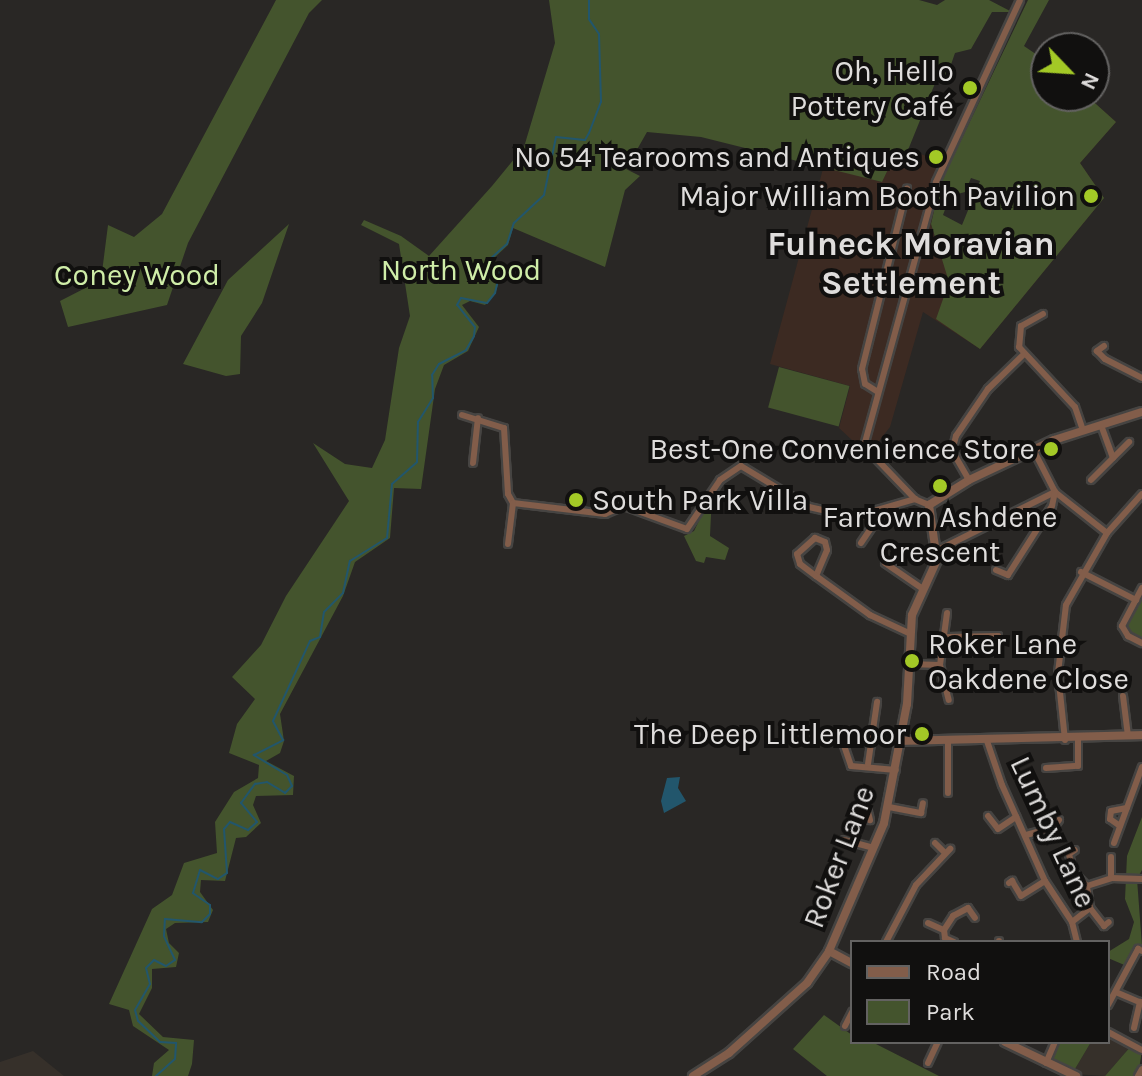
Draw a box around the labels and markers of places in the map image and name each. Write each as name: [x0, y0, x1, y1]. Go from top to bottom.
place label: Oh, Hello Pottery Café: [791, 53, 954, 124]
marker: Oh, Hello Pottery Café: [961, 79, 979, 97]
place label: No 54 Tearooms and Antiques: [514, 139, 920, 175]
marker: No 54 Tearooms and Antiques: [927, 148, 945, 166]
place label: Major William Booth Pavilion: [679, 178, 1075, 214]
marker: Major William Booth Pavilion: [1082, 187, 1100, 205]
place label: Best-One Convenience Store: [649, 431, 1035, 467]
marker: Best-One Convenience Store: [1042, 440, 1060, 458]
marker: Fartown Ashdene Crescent: [931, 477, 949, 495]
place label: South Park Villa: [592, 482, 808, 518]
marker: South Park Villa: [567, 491, 585, 509]
place label: Fartown Ashdene Crescent: [823, 499, 1057, 570]
place label: Roker Lane Oakdene Close: [928, 626, 1129, 696]
marker: Roker Lane Oakdene Close: [903, 652, 921, 670]
place label: The Deep Littlemoor: [634, 716, 906, 752]
marker: The Deep Littlemoor: [913, 725, 931, 743]

